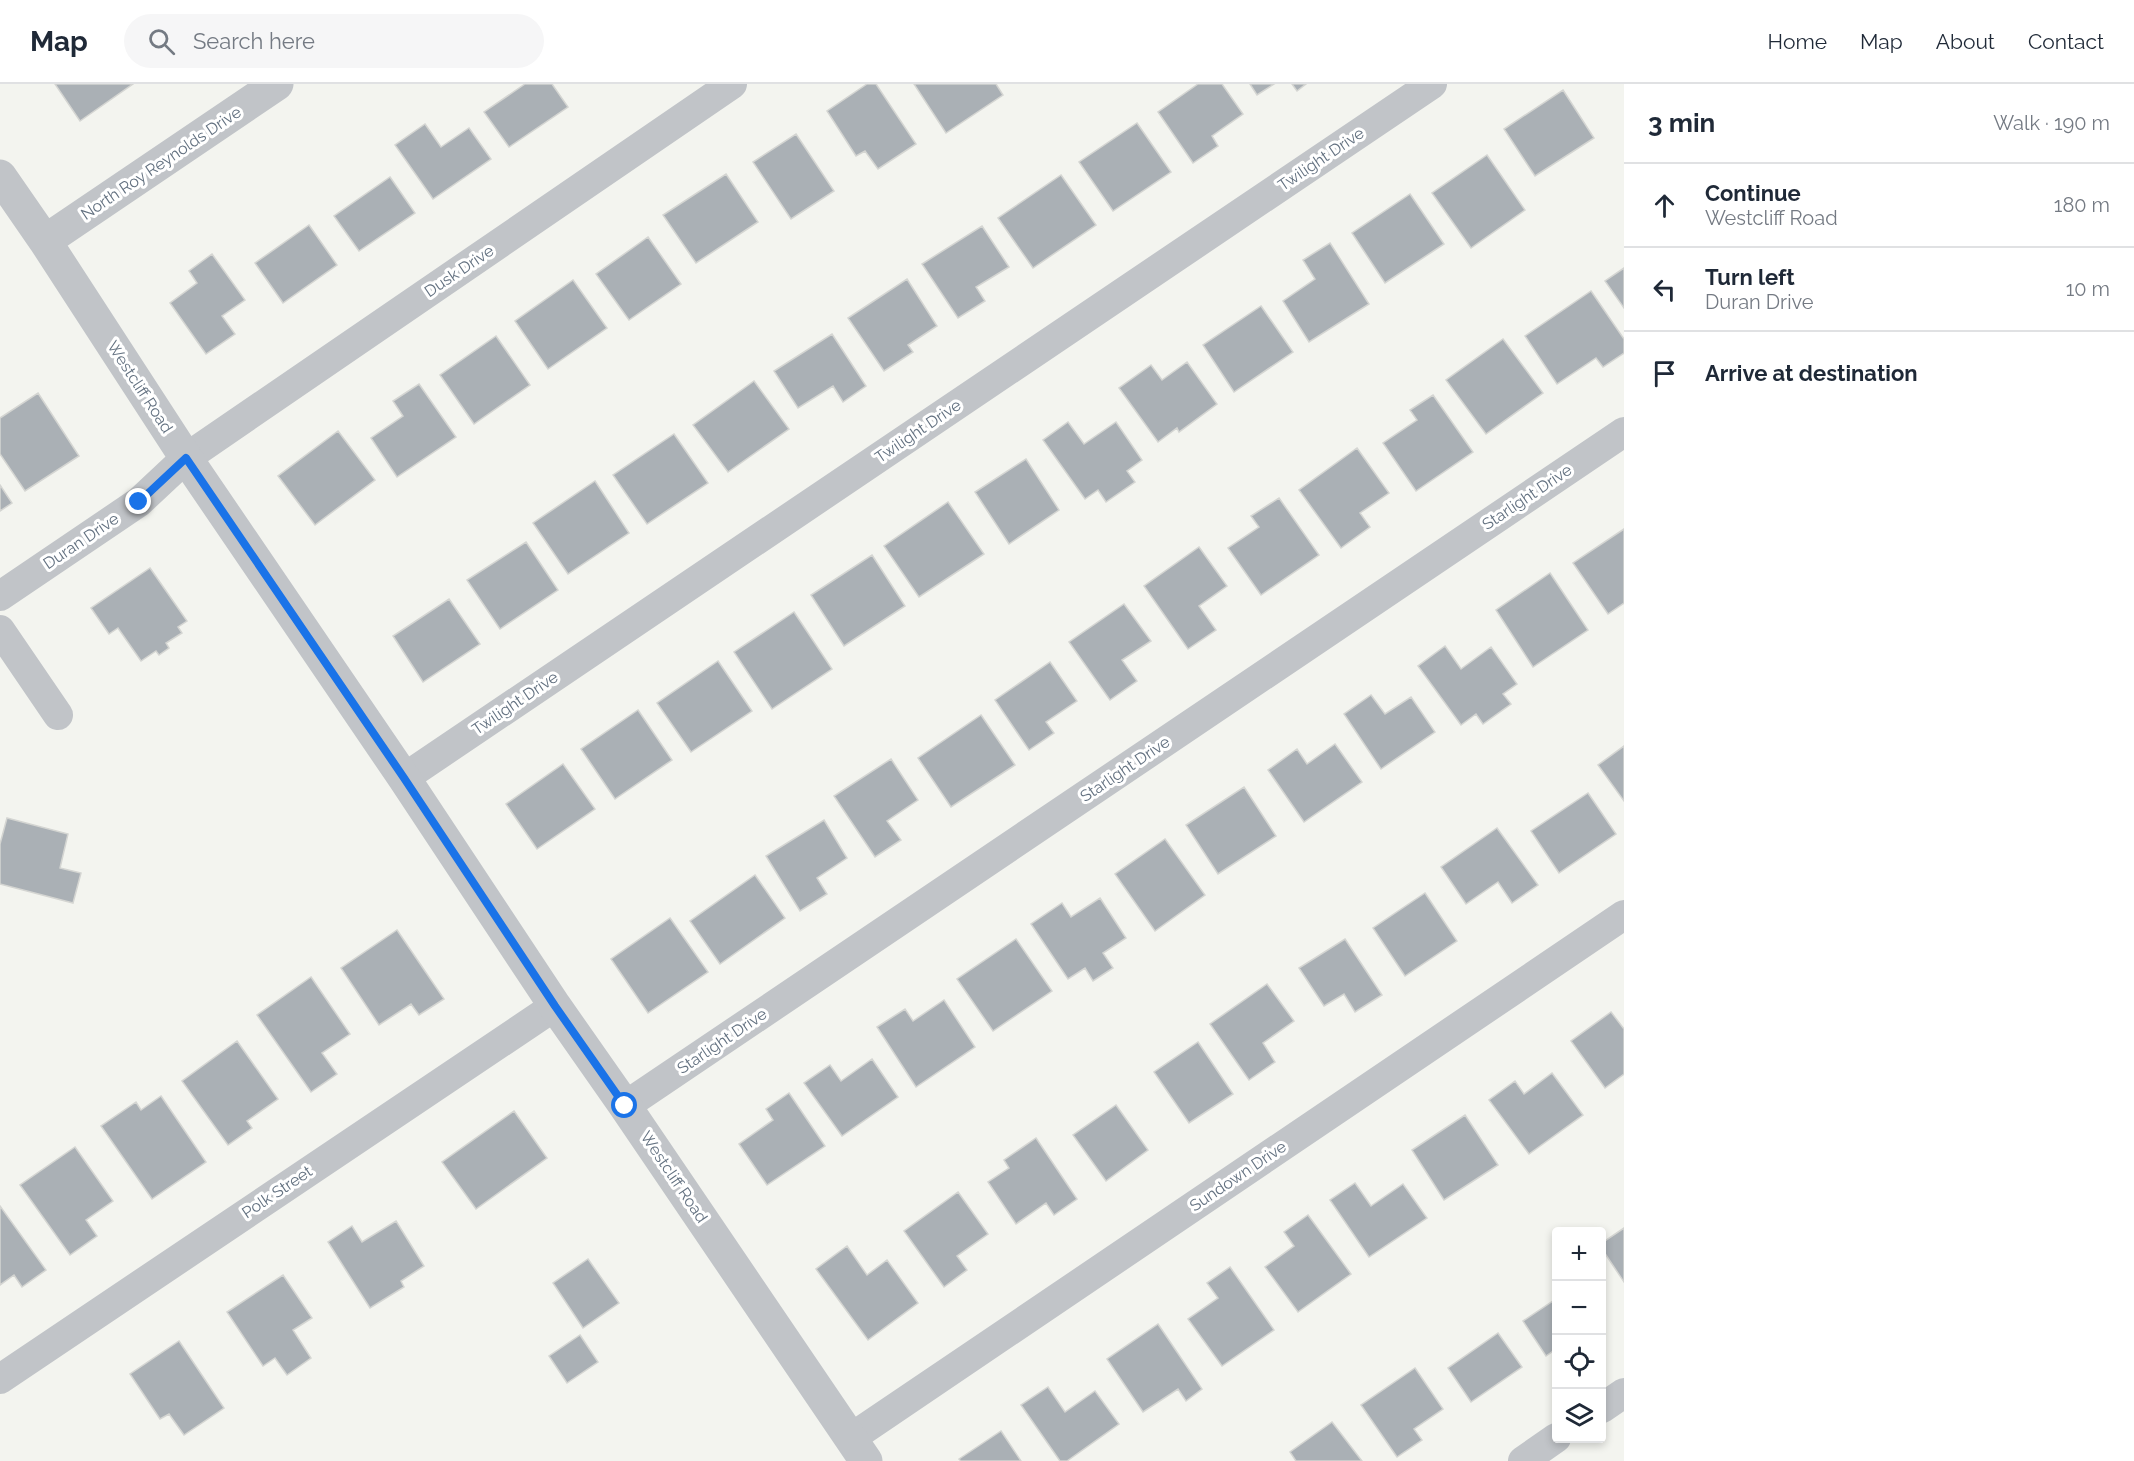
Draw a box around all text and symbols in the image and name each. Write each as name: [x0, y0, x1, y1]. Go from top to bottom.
search box: [124, 14, 544, 68]
text: Map: [30, 25, 88, 58]
icon: search: [145, 25, 178, 58]
text: Search here: [193, 28, 315, 54]
text: Home: [1768, 29, 1827, 54]
text: Map: [1860, 29, 1903, 54]
text: About: [1936, 29, 1995, 54]
text: Contact: [2028, 29, 2104, 54]
street label: North Roy Reynolds Drive: [77, 102, 245, 224]
text: 3 min: [1648, 108, 1715, 138]
text: Walk · 190 m: [1993, 111, 2110, 135]
street label: Twilight Drive: [1274, 123, 1368, 195]
text: Continue: [1705, 180, 1801, 206]
icon: ahead: [1648, 189, 1681, 222]
text: 180 m: [2054, 193, 2110, 217]
text: Westcliff Road: [1705, 206, 1838, 230]
street label: Dusk Drive: [421, 241, 497, 301]
text: Turn left: [1705, 264, 1795, 290]
icon: left: [1648, 273, 1681, 306]
text: 10 m: [2066, 277, 2110, 301]
text: Duran Drive: [1705, 290, 1814, 314]
street label: Westcliff Road: [103, 337, 177, 437]
icon: arrive: [1648, 357, 1681, 390]
text: Arrive at destination: [1705, 360, 1918, 386]
street label: Twilight Drive: [871, 395, 965, 467]
street label: Starlight Drive: [1479, 460, 1575, 534]
route end: [125, 488, 151, 514]
street label: Duran Drive: [40, 509, 122, 573]
street label: Twilight Drive: [468, 667, 562, 739]
street label: Starlight Drive: [1077, 732, 1173, 806]
street label: Starlight Drive: [674, 1004, 770, 1078]
route start: [611, 1092, 637, 1118]
street label: Westcliff Road: [636, 1128, 712, 1226]
street label: Sundown Drive: [1186, 1137, 1290, 1215]
street label: Polk Street: [238, 1161, 316, 1222]
map controls: [1552, 1227, 1606, 1443]
button: +: [1552, 1227, 1606, 1281]
button: −: [1552, 1281, 1606, 1335]
button: locate: [1552, 1335, 1606, 1389]
button: layers: [1552, 1389, 1606, 1443]

